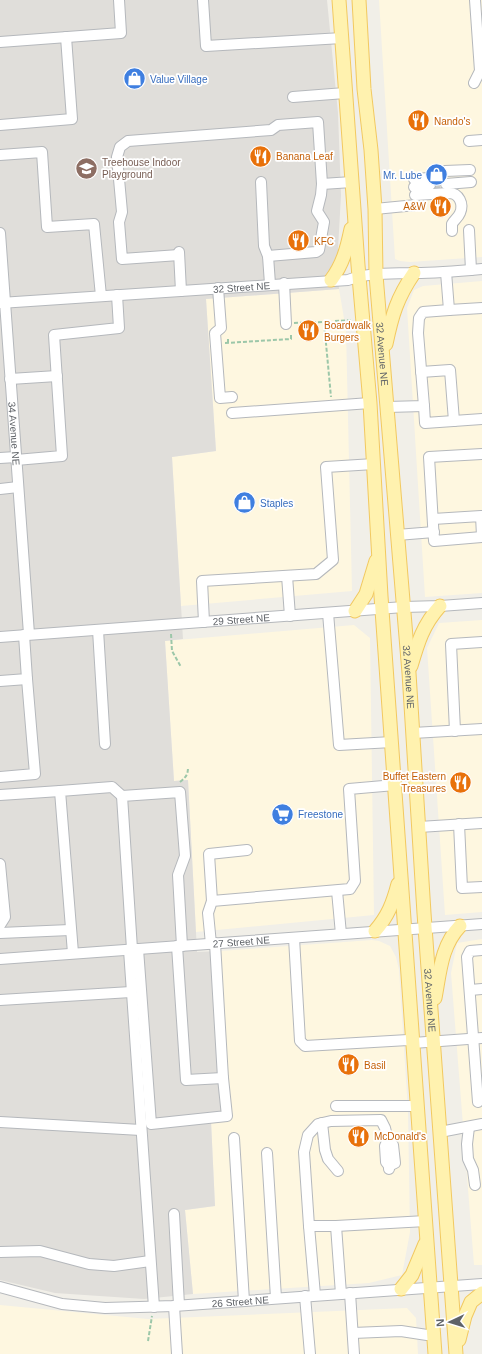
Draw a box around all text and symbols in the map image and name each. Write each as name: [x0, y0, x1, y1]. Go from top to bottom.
shop icon: Value Village: [121, 66, 147, 92]
place label: Value Village: [150, 74, 208, 85]
restaurant icon: Nando's: [405, 108, 431, 134]
place label: Nando's: [434, 116, 470, 127]
restaurant icon: Banana Leaf: [247, 143, 273, 169]
place label: Banana Leaf: [276, 151, 333, 162]
school or university icon: Treehouse Indoor Playground: [74, 155, 100, 181]
place label: Treehouse Indoor Playground: [102, 157, 181, 180]
shop icon: Mr. Lube: [424, 162, 450, 188]
place label: Mr. Lube: [383, 170, 422, 181]
restaurant icon: A&W: [428, 193, 454, 219]
place label: A&W: [403, 201, 427, 212]
restaurant icon: KFC: [286, 228, 312, 254]
place label: KFC: [314, 236, 334, 247]
street label: 32 Street NE: [213, 280, 271, 294]
restaurant icon: Boardwalk Burgers: [295, 318, 321, 344]
place label: Boardwalk Burgers: [324, 320, 372, 343]
street label: 32 Avenue NE: [374, 322, 391, 387]
street label: 34 Avenue NE: [7, 401, 22, 466]
shop icon: Staples: [232, 490, 258, 516]
place label: Staples: [260, 498, 293, 509]
street label: 29 Street NE: [212, 611, 271, 627]
street label: 32 Avenue NE: [401, 645, 417, 709]
restaurant icon: Buffet Eastern Treasures: [448, 769, 474, 795]
place label: Buffet Eastern Treasures: [383, 771, 446, 794]
supermarket icon: Freestone: [269, 801, 295, 827]
place label: Freestone: [298, 809, 343, 820]
street label: 27 Street NE: [212, 934, 271, 949]
street label: 32 Avenue NE: [423, 968, 438, 1033]
restaurant icon: Basil: [335, 1052, 361, 1078]
place label: Basil: [364, 1060, 386, 1071]
restaurant icon: McDonald's: [346, 1123, 372, 1149]
place label: McDonald's: [374, 1131, 426, 1142]
street label: 26 Street NE: [211, 1294, 270, 1309]
north arrow: [430, 1302, 470, 1342]
text: N: [434, 1318, 446, 1327]

